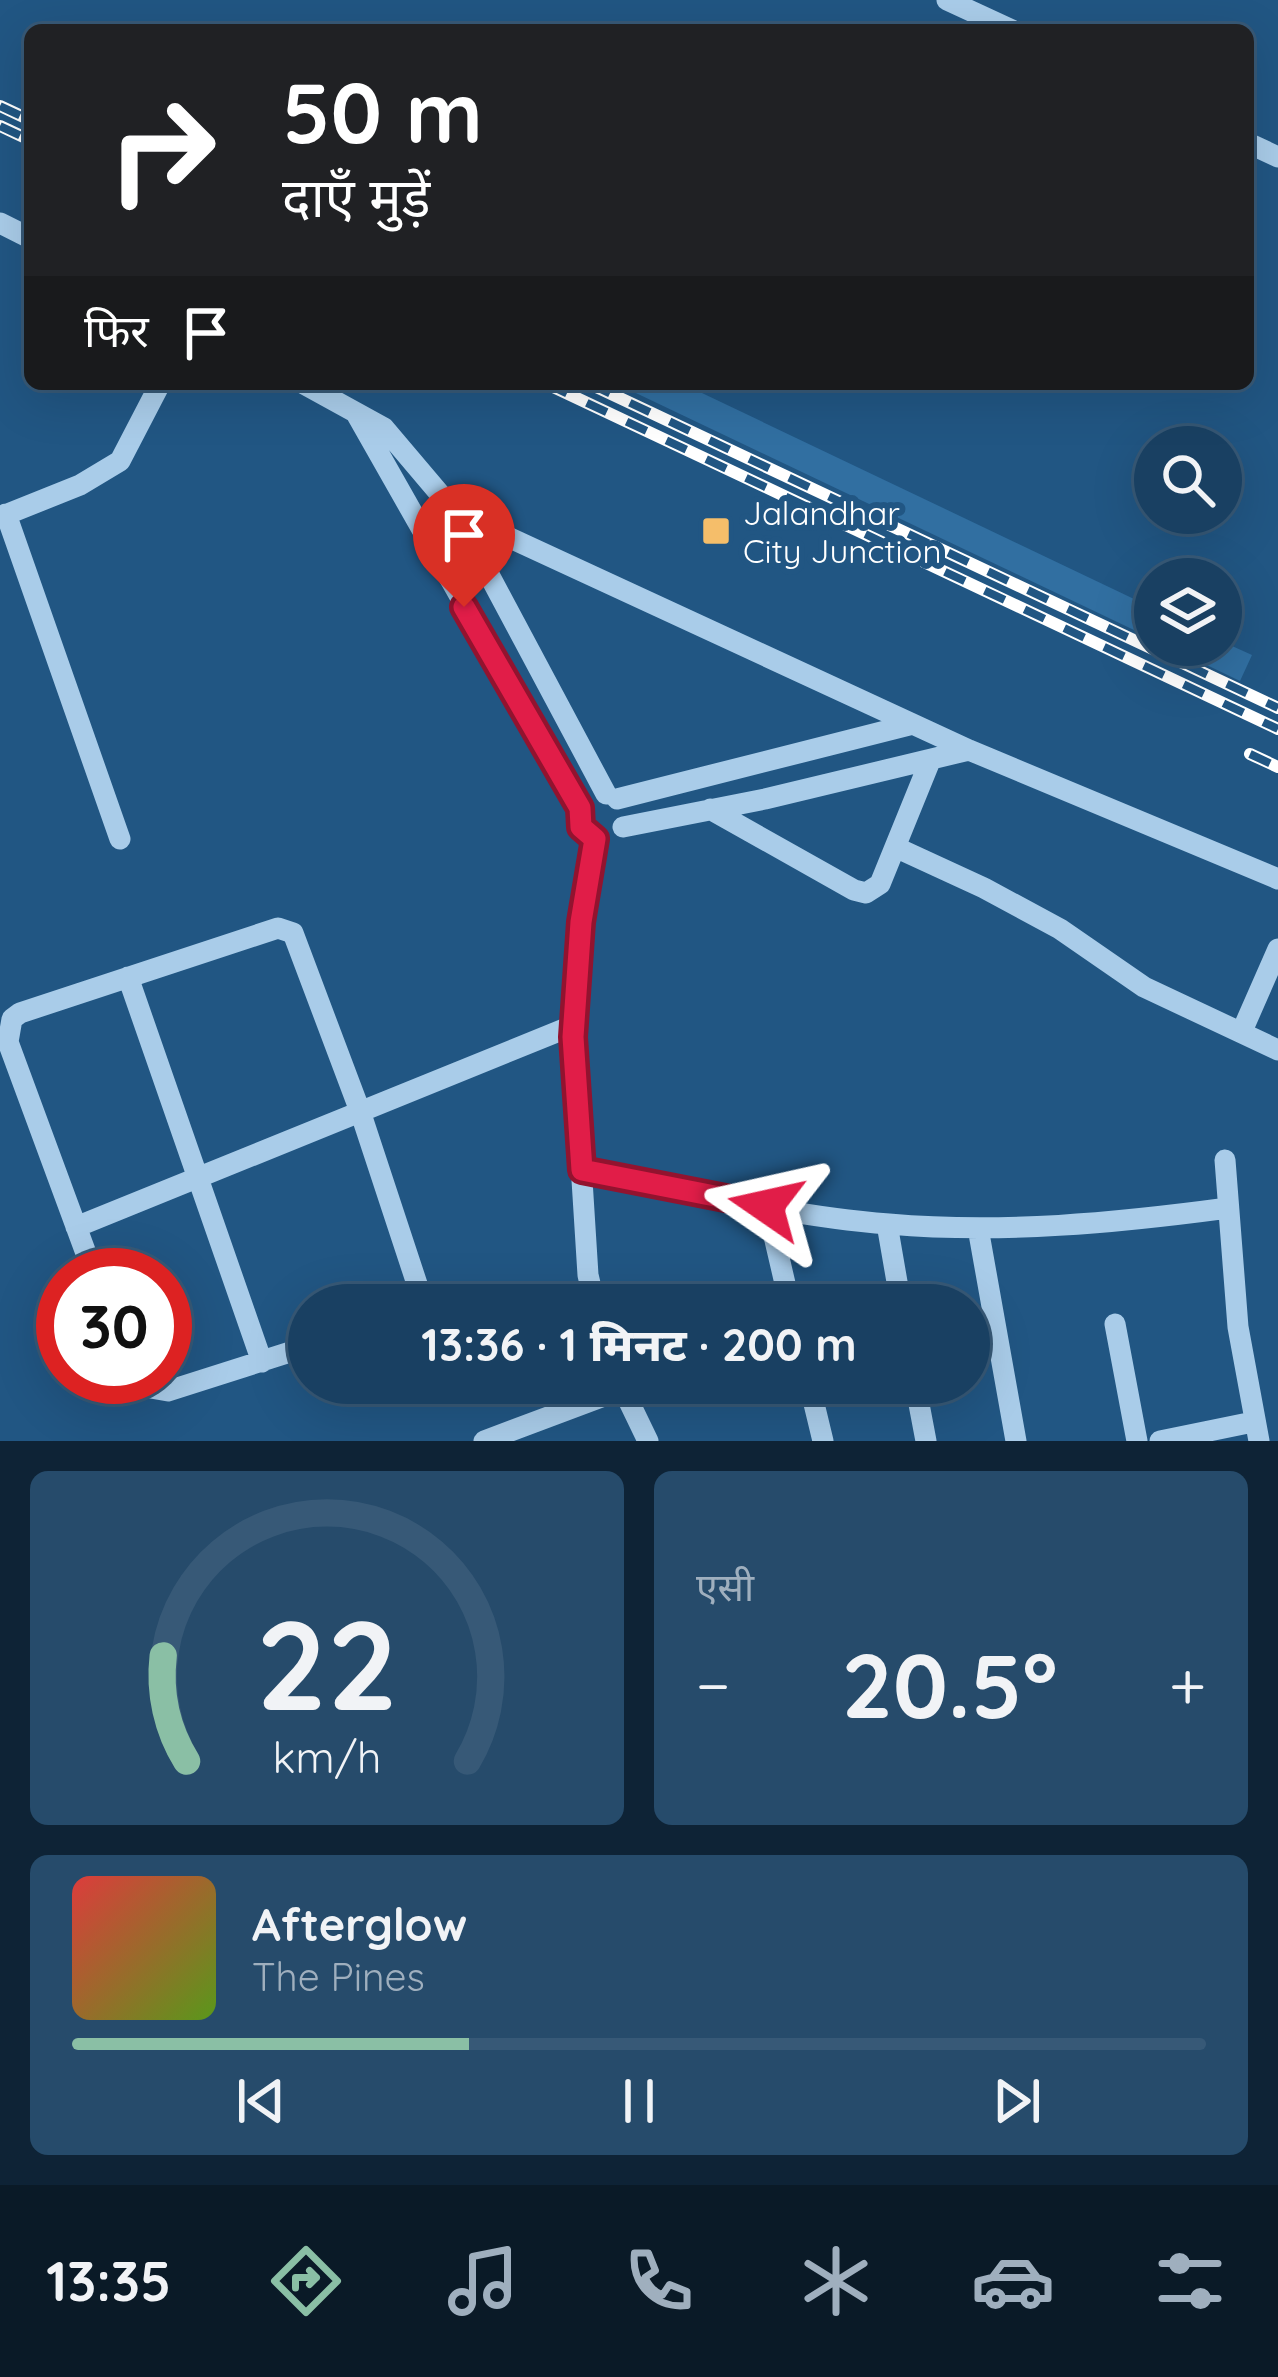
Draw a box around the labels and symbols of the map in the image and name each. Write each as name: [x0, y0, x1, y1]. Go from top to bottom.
pin: [413, 484, 515, 607]
place label: Jalandhar City Junction: [743, 492, 942, 571]
marker: Jalandhar City Junction: [700, 515, 732, 547]
position arrow: [703, 1143, 829, 1269]
speed limit sign: 30: [36, 1248, 192, 1404]

